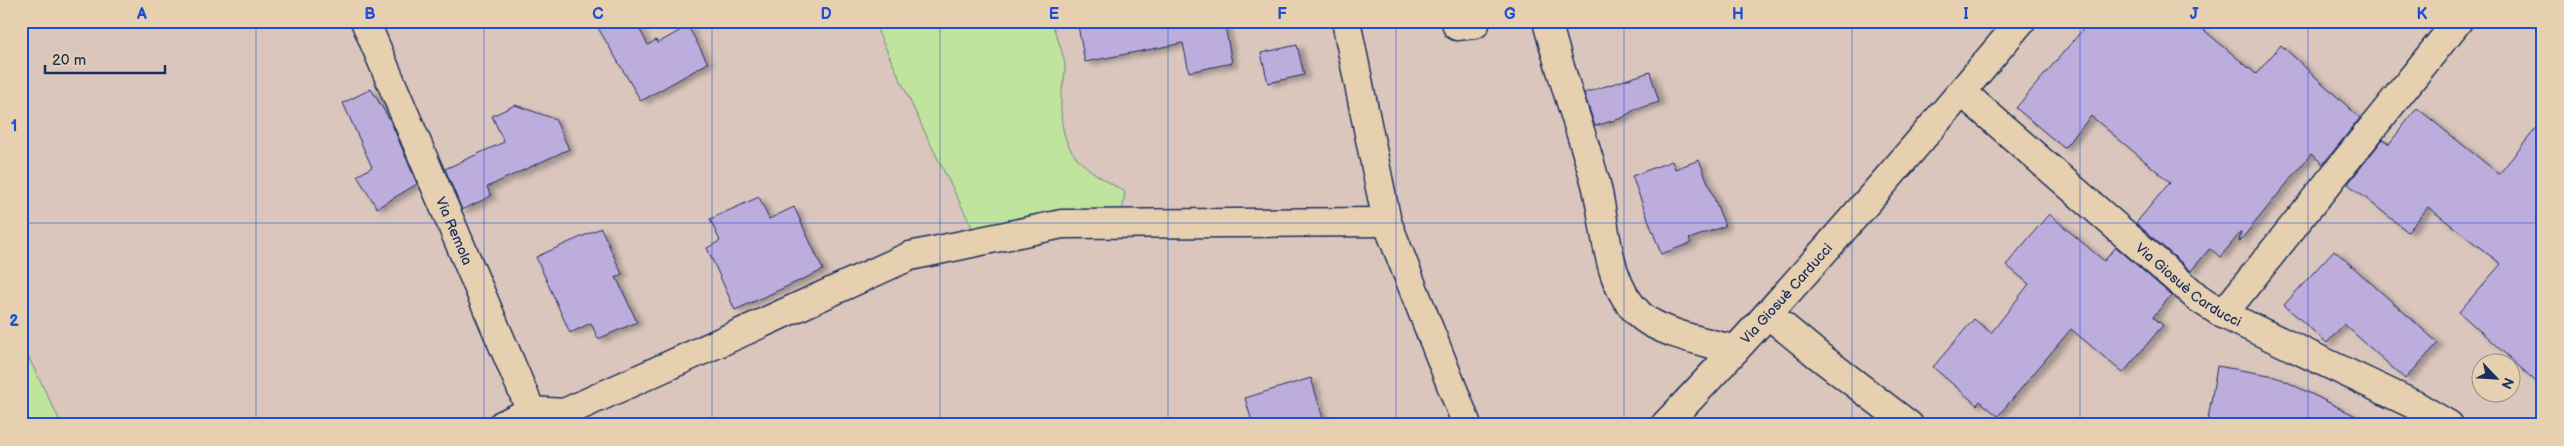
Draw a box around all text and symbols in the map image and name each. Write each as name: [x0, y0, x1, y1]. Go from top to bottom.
text: A: [136, 5, 147, 24]
text: B: [364, 5, 376, 24]
text: C: [592, 5, 604, 24]
text: D: [820, 5, 832, 24]
text: E: [1049, 5, 1059, 24]
text: F: [1277, 5, 1287, 24]
text: G: [1504, 5, 1516, 24]
text: H: [1732, 5, 1744, 24]
text: I: [1963, 5, 1969, 24]
text: J: [2190, 5, 2199, 24]
text: K: [2417, 5, 2428, 24]
scale bar: [45, 42, 165, 74]
text: 20 m: [52, 51, 86, 70]
text: 1: [11, 117, 17, 136]
street label: Via Remola: [432, 194, 476, 267]
street label: Via Giosuè Carducci: [2132, 239, 2244, 330]
street label: Via Giosuè Carducci: [1737, 240, 1836, 347]
text: 2: [9, 312, 19, 331]
north arrow: [2472, 354, 2522, 404]
text: N: [2497, 375, 2517, 392]

